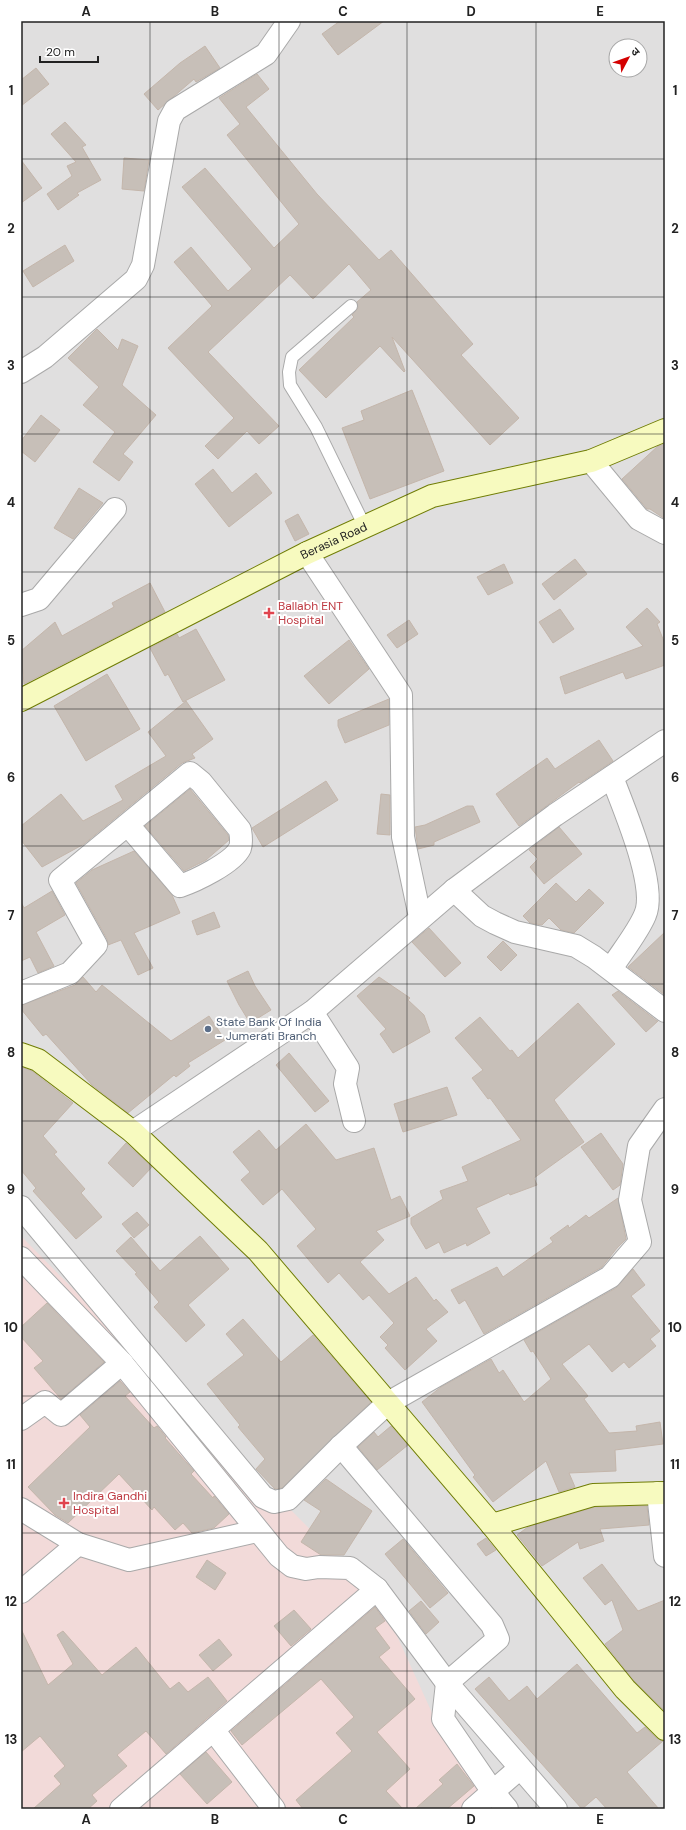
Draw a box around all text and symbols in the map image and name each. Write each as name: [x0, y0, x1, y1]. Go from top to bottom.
text: A: [81, 3, 91, 20]
text: B: [211, 3, 219, 20]
text: C: [338, 3, 348, 20]
text: D: [466, 3, 476, 20]
text: E: [596, 3, 604, 20]
scale bar: [40, 38, 98, 64]
north arrow: [608, 38, 648, 78]
text: 20 m: [46, 44, 75, 60]
text: उ: [628, 44, 643, 59]
text: 1: [9, 82, 13, 99]
text: 1: [673, 82, 677, 99]
text: 2: [7, 220, 15, 237]
text: 2: [671, 220, 679, 237]
text: 3: [7, 357, 15, 374]
text: 3: [671, 357, 679, 374]
text: 4: [7, 494, 15, 511]
text: 4: [671, 494, 679, 511]
street label: Berasia Road: [298, 519, 370, 563]
place label: Ballabh ENT Hospital: [278, 598, 343, 628]
marker: Ballabh ENT Hospital: [263, 607, 275, 619]
text: 5: [7, 632, 15, 649]
text: 5: [671, 632, 679, 649]
text: 6: [7, 769, 15, 786]
text: 6: [671, 769, 679, 786]
text: 7: [8, 907, 15, 924]
text: 7: [672, 907, 679, 924]
place label: State Bank Of India - Jumerati Branch: [216, 1014, 322, 1044]
marker: State Bank Of India - Jumerati Branch: [203, 1024, 213, 1034]
text: 8: [7, 1044, 15, 1061]
text: 8: [671, 1044, 679, 1061]
text: 9: [7, 1181, 15, 1198]
text: 9: [671, 1181, 679, 1198]
text: 10: [4, 1319, 18, 1336]
text: 10: [668, 1319, 682, 1336]
text: 11: [6, 1456, 16, 1473]
text: 11: [670, 1456, 680, 1473]
place label: Indira Gandhi Hospital: [73, 1488, 147, 1518]
marker: Indira Gandhi Hospital: [58, 1497, 70, 1509]
text: 12: [5, 1593, 17, 1610]
text: 12: [669, 1593, 681, 1610]
text: 13: [5, 1731, 17, 1748]
text: 13: [669, 1731, 681, 1748]
text: A: [81, 1811, 91, 1828]
text: B: [211, 1811, 219, 1828]
text: C: [338, 1811, 348, 1828]
text: D: [466, 1811, 476, 1828]
text: E: [596, 1811, 604, 1828]

